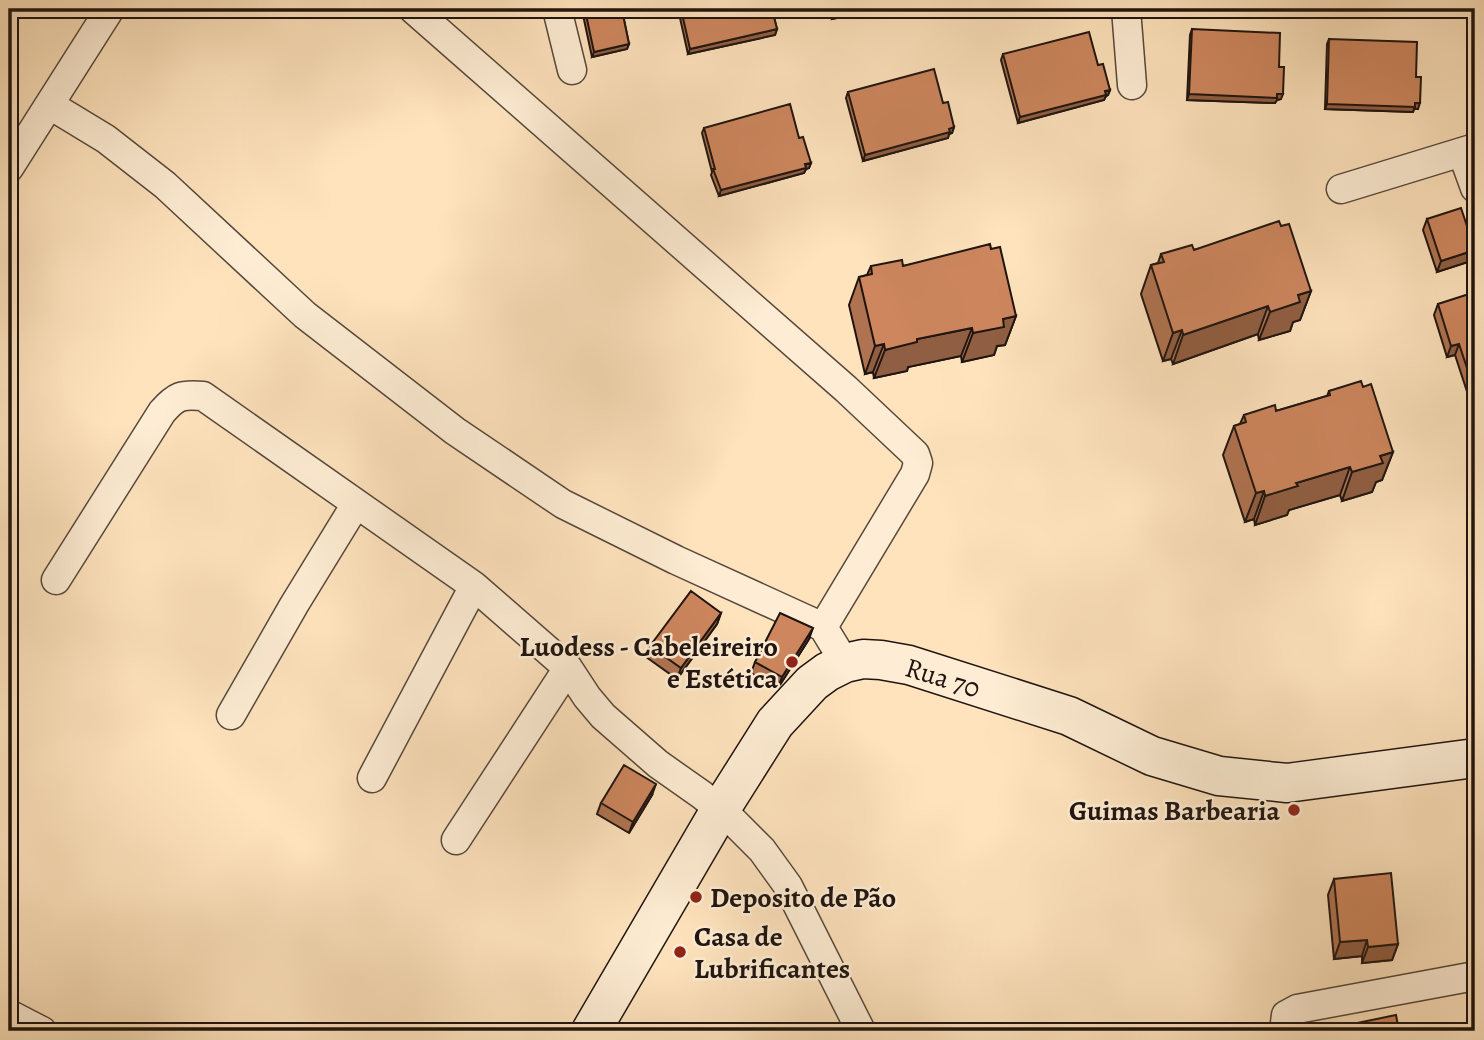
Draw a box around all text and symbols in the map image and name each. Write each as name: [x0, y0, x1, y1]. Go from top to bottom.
place label: Luodess - Cabeleireiro e Estética: [520, 628, 778, 698]
street label: Rua 70: [900, 649, 985, 707]
marker: Luodess - Cabeleireiro e Estética: [784, 654, 800, 670]
place label: Guimas Barbearia: [1069, 792, 1280, 830]
marker: Guimas Barbearia: [1286, 802, 1302, 818]
place label: Deposito de Pão: [710, 879, 896, 917]
marker: Deposito de Pão: [688, 889, 704, 905]
place label: Casa de Lubrificantes: [694, 918, 850, 988]
marker: Casa de Lubrificantes: [672, 944, 688, 960]

